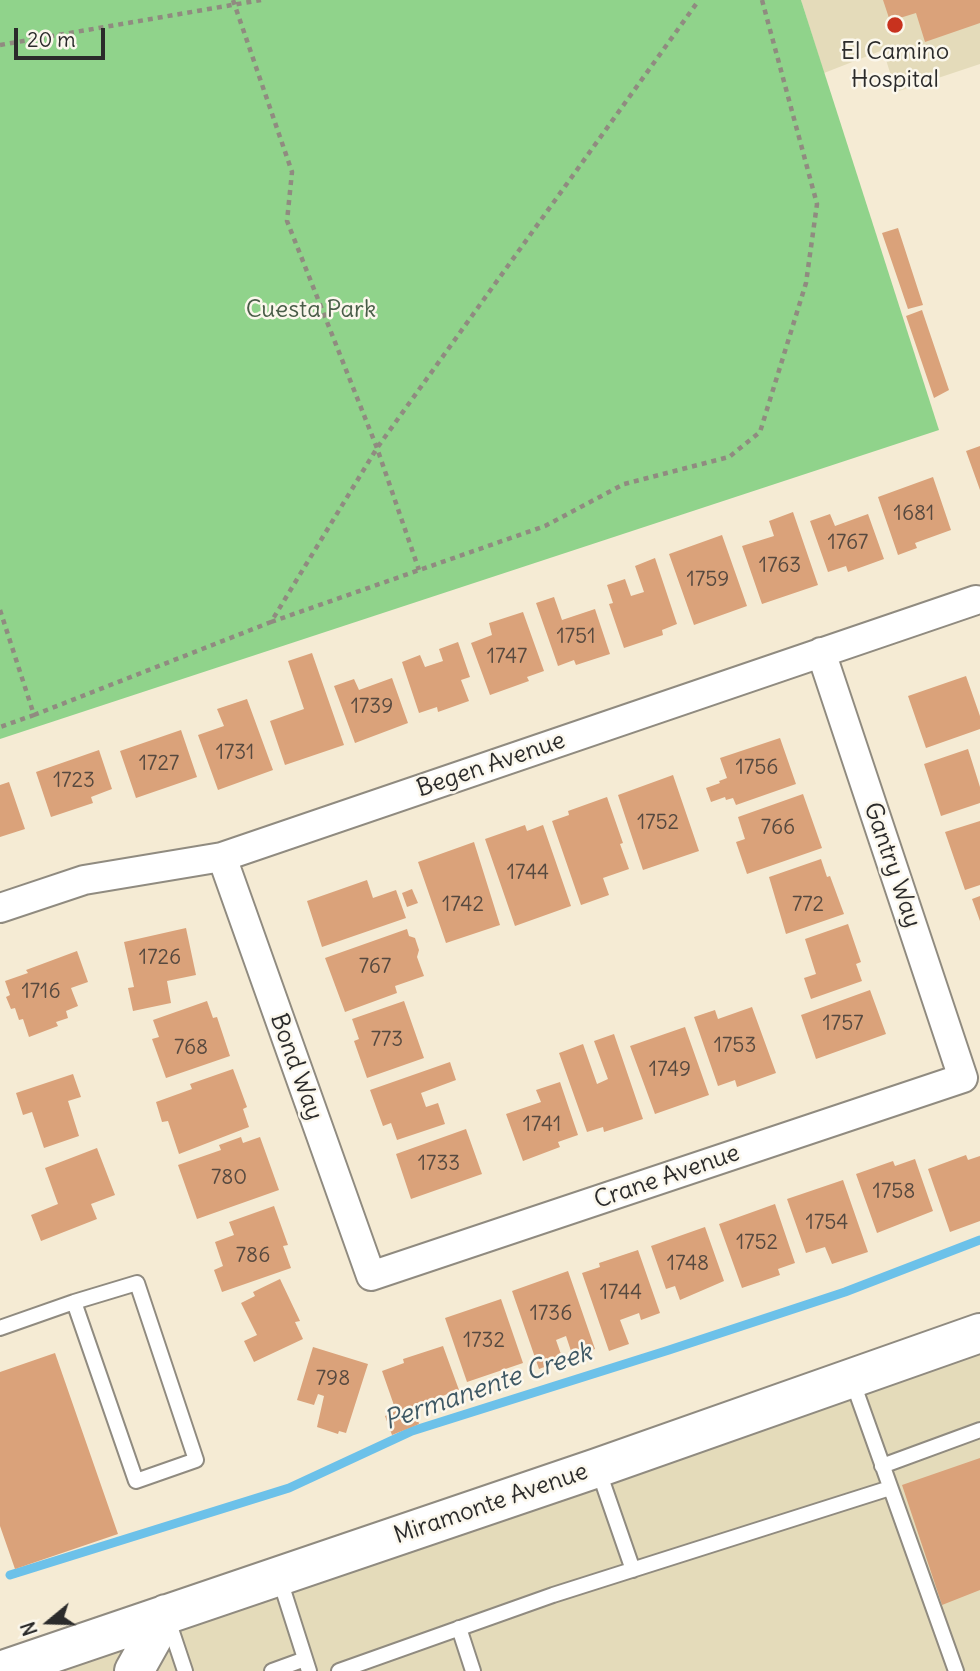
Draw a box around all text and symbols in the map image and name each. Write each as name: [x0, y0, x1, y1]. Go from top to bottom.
scale bar: [18, 14, 108, 58]
marker: El Camino Hospital: [885, 15, 905, 35]
text: 20 m: [27, 26, 76, 53]
place label: El Camino Hospital: [841, 38, 949, 94]
park label: Cuesta Park: [246, 296, 376, 324]
house number: 1681: [894, 501, 934, 527]
house number: 1767: [828, 530, 868, 556]
house number: 1763: [759, 553, 801, 579]
house number: 1759: [687, 567, 729, 593]
house number: 1751: [556, 624, 596, 650]
house number: 1747: [487, 644, 527, 670]
house number: 1739: [351, 694, 393, 720]
street label: Begen Avenue: [413, 726, 569, 804]
house number: 1731: [216, 740, 254, 766]
house number: 1727: [139, 751, 179, 777]
house number: 1756: [736, 755, 778, 781]
house number: 1723: [53, 768, 95, 794]
street label: Gantry Way: [857, 799, 927, 931]
house number: 1752: [637, 810, 679, 836]
house number: 766: [761, 815, 795, 841]
house number: 1744: [507, 860, 549, 886]
house number: 1742: [442, 892, 484, 918]
house number: 772: [792, 892, 824, 918]
house number: 1726: [139, 945, 181, 971]
house number: 767: [359, 954, 391, 980]
house number: 1716: [21, 979, 61, 1005]
street label: Bond Way: [263, 1010, 329, 1124]
house number: 1757: [823, 1011, 863, 1037]
house number: 773: [371, 1027, 403, 1053]
house number: 1753: [714, 1033, 756, 1059]
house number: 768: [174, 1035, 208, 1061]
house number: 1749: [649, 1057, 691, 1083]
house number: 1741: [523, 1112, 561, 1138]
street label: Crane Avenue: [591, 1139, 743, 1215]
house number: 1733: [418, 1151, 460, 1177]
house number: 780: [211, 1165, 247, 1191]
house number: 1758: [873, 1179, 915, 1205]
house number: 1754: [806, 1210, 848, 1236]
house number: 1752: [736, 1230, 778, 1256]
house number: 786: [236, 1243, 270, 1269]
house number: 1748: [667, 1251, 709, 1277]
house number: 1744: [600, 1280, 642, 1306]
house number: 1736: [530, 1301, 572, 1327]
house number: 1732: [463, 1328, 505, 1354]
water label: Permanente Creek: [380, 1337, 596, 1437]
house number: 798: [316, 1366, 350, 1392]
street label: Miramonte Avenue: [390, 1457, 592, 1551]
north arrow: [14, 1587, 84, 1657]
text: N: [16, 1619, 43, 1639]

